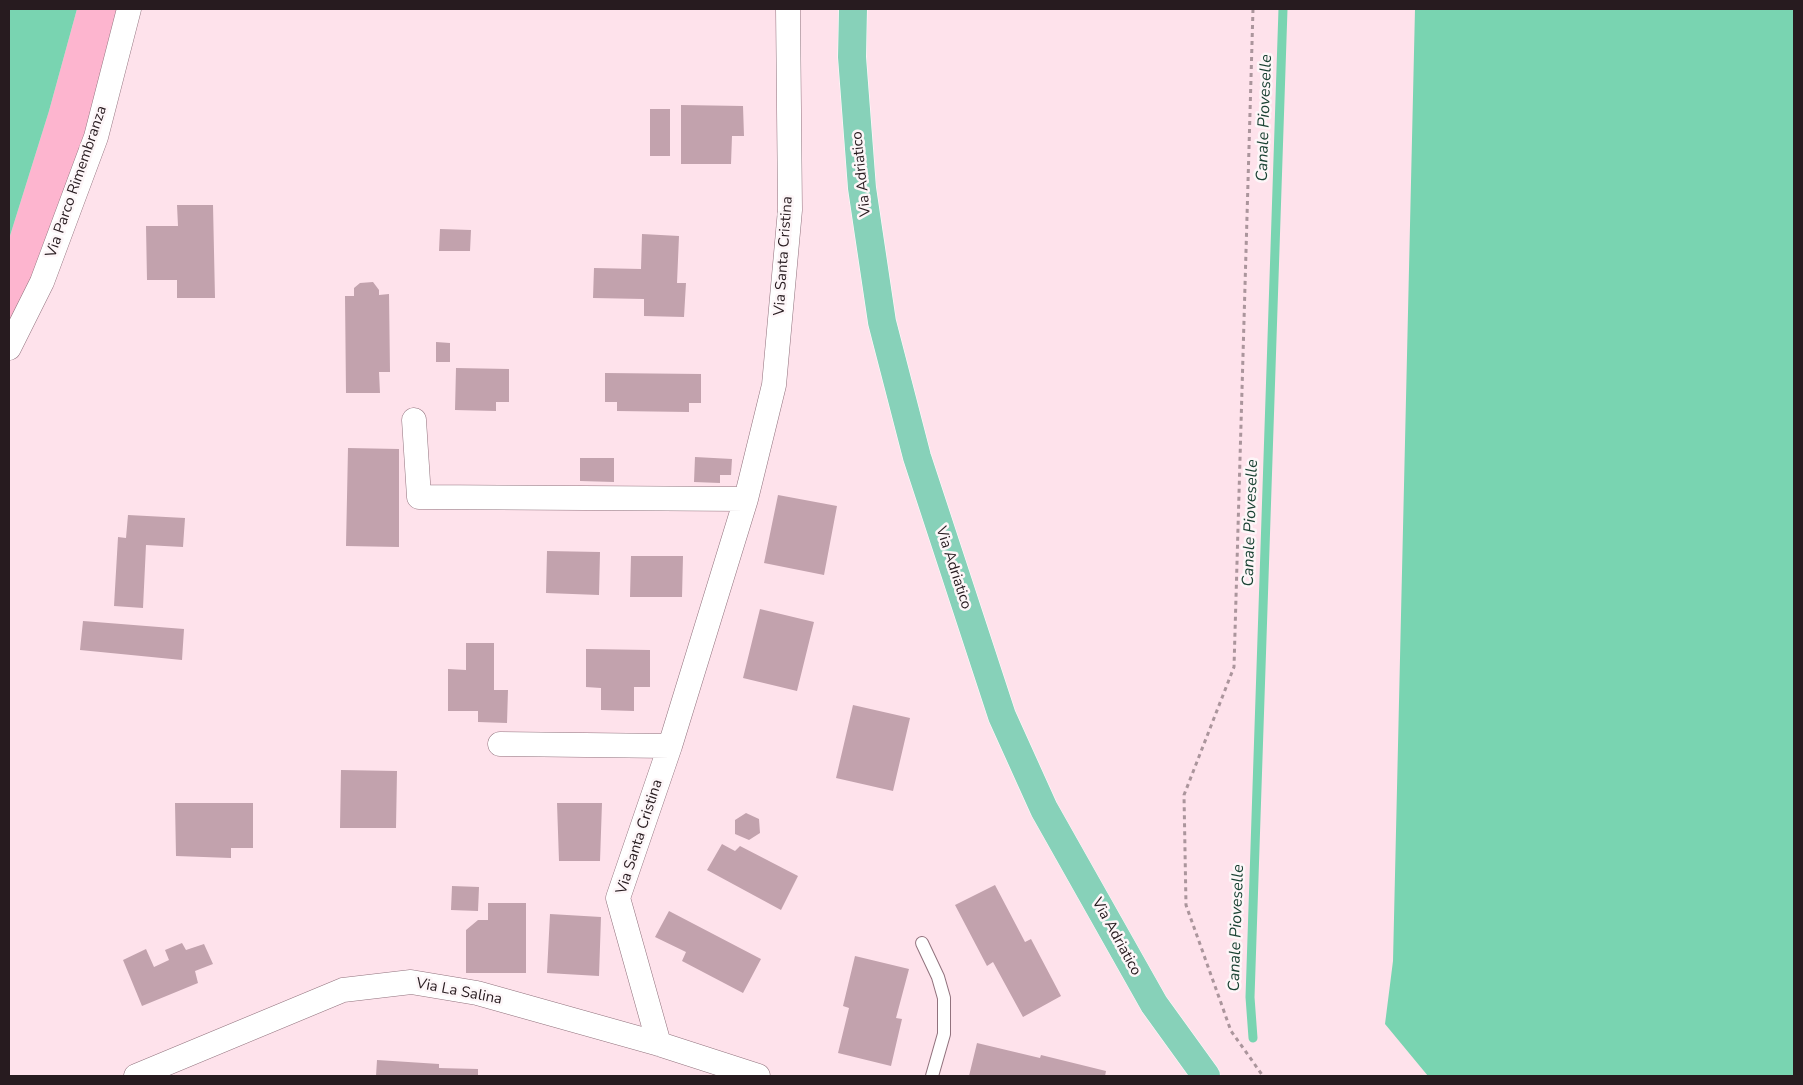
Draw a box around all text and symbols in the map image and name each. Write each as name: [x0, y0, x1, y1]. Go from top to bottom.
water label: Canale Pioveselle: [1253, 54, 1277, 182]
street label: Via Parco Rimembranza: [43, 104, 111, 260]
street label: Via Adriatico: [849, 130, 875, 218]
street label: Via Santa Cristina: [771, 196, 797, 316]
water label: Canale Pioveselle: [1239, 459, 1263, 587]
street label: Via Adriatico: [931, 524, 975, 612]
street label: Via Santa Cristina: [613, 777, 667, 897]
water label: Canale Pioveselle: [1225, 864, 1249, 992]
street label: Via Adriatico: [1087, 895, 1145, 979]
street label: Via La Salina: [415, 975, 503, 1009]

